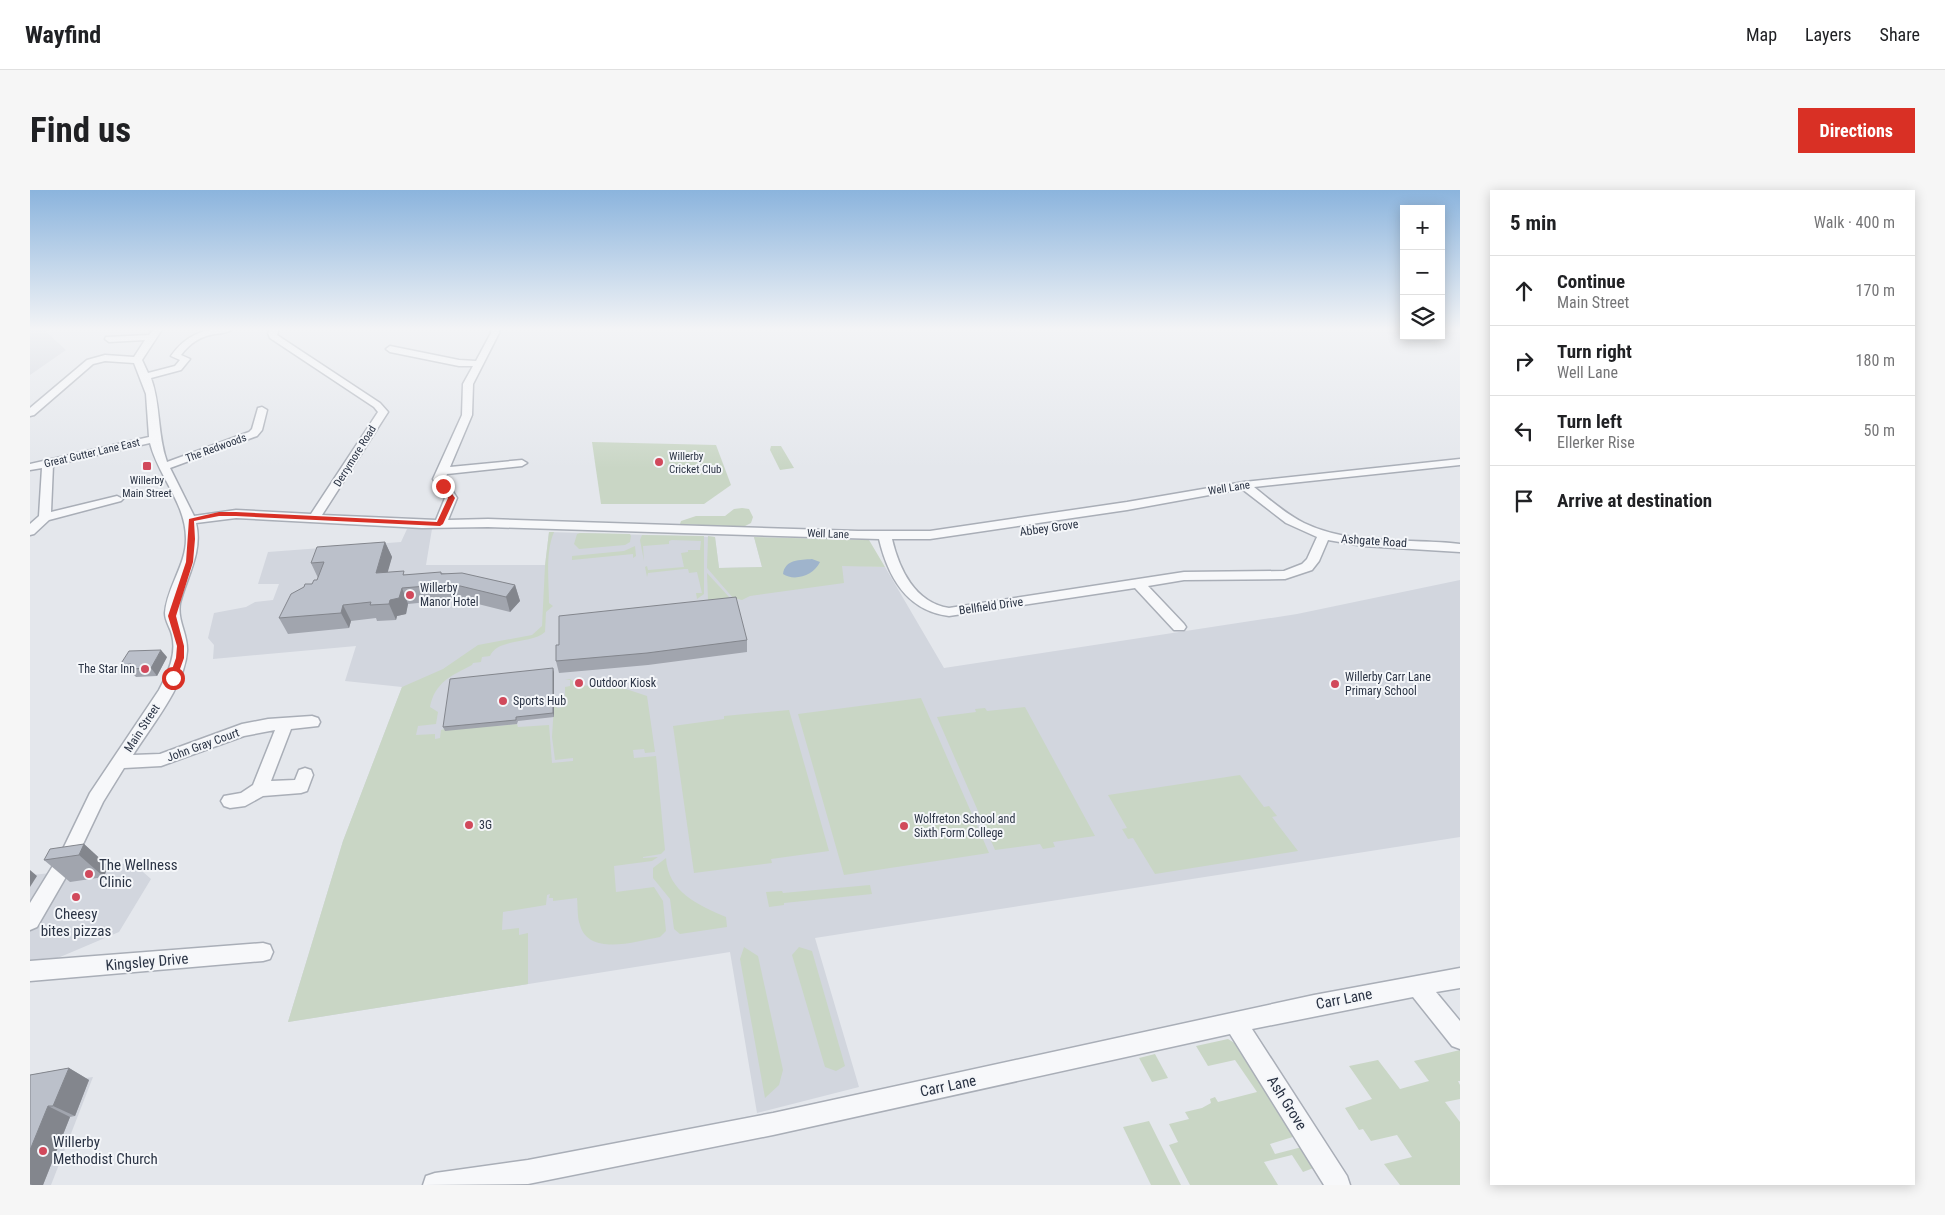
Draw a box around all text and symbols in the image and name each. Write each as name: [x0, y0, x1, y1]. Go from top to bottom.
text: Wayfind: [25, 21, 101, 49]
text: Map: [1746, 24, 1777, 45]
text: Layers: [1805, 24, 1852, 45]
text: Share: [1880, 24, 1920, 45]
button: Directions: [1798, 108, 1915, 153]
text: Find us: [30, 110, 131, 151]
map controls: [1400, 205, 1445, 340]
button: +: [1400, 205, 1445, 250]
text: 5 min: [1510, 211, 1557, 235]
text: Walk · 400 m: [1814, 213, 1895, 232]
button: −: [1400, 250, 1445, 295]
text: Continue: [1557, 270, 1625, 293]
icon: ahead: [1510, 277, 1538, 305]
text: 170 m: [1856, 281, 1895, 300]
text: Main Street: [1557, 293, 1629, 312]
button: layers: [1400, 295, 1445, 340]
text: Turn right: [1557, 340, 1632, 363]
icon: right: [1510, 347, 1538, 375]
text: 180 m: [1856, 351, 1895, 370]
text: Well Lane: [1557, 363, 1618, 382]
text: Turn left: [1557, 410, 1622, 433]
icon: left: [1510, 417, 1538, 445]
text: 50 m: [1863, 421, 1895, 440]
street label: Derrymore Road: [331, 423, 379, 489]
street label: The Redwoods: [184, 431, 248, 465]
text: Ellerker Rise: [1557, 433, 1635, 452]
street label: Great Gutter Lane East: [43, 436, 141, 470]
place label: Willerby Cricket Club: [669, 450, 721, 476]
marker: Willerby Cricket Club: [653, 456, 665, 468]
marker: Willerby Main Street: [141, 460, 153, 472]
place label: Willerby Main Street: [122, 474, 172, 500]
route end: [432, 475, 455, 498]
street label: Well Lane: [1207, 478, 1251, 498]
icon: arrive: [1510, 487, 1538, 515]
text: Arrive at destination: [1557, 489, 1712, 512]
street label: Abbey Grove: [1019, 517, 1080, 539]
street label: Well Lane: [807, 527, 849, 541]
street label: Ashgate Road: [1341, 532, 1407, 550]
place label: Willerby Manor Hotel: [420, 581, 478, 609]
marker: Willerby Manor Hotel: [404, 589, 416, 601]
street label: Bellfield Drive: [958, 595, 1024, 617]
place label: The Star Inn: [78, 662, 135, 676]
marker: The Star Inn: [139, 663, 151, 675]
route start: [162, 667, 185, 690]
place label: Willerby Carr Lane Primary School: [1345, 670, 1431, 698]
place label: Outdoor Kiosk: [589, 676, 657, 690]
marker: Outdoor Kiosk: [573, 677, 585, 689]
marker: Willerby Carr Lane Primary School: [1329, 678, 1341, 690]
place label: Sports Hub: [513, 694, 566, 708]
marker: Sports Hub: [497, 695, 509, 707]
street label: Main Street: [121, 701, 163, 755]
street label: John Gray Court: [165, 725, 242, 765]
place label: Wolfreton School and Sixth Form College: [914, 812, 1015, 840]
place label: 3G: [479, 818, 492, 832]
marker: 3G: [463, 819, 475, 831]
marker: Wolfreton School and Sixth Form College: [898, 820, 910, 832]
place label: The Wellness Clinic: [99, 856, 178, 891]
marker: The Wellness Clinic: [83, 868, 95, 880]
marker: Cheesy bites pizzas: [70, 891, 82, 903]
place label: Cheesy bites pizzas: [41, 905, 111, 940]
street label: Kingsley Drive: [105, 949, 189, 975]
street label: Carr Lane: [1314, 985, 1374, 1013]
street label: Carr Lane: [918, 1071, 978, 1101]
street label: Ash Grove: [1263, 1073, 1311, 1133]
place label: Willerby Methodist Church: [53, 1133, 158, 1168]
marker: Willerby Methodist Church: [37, 1145, 49, 1157]

